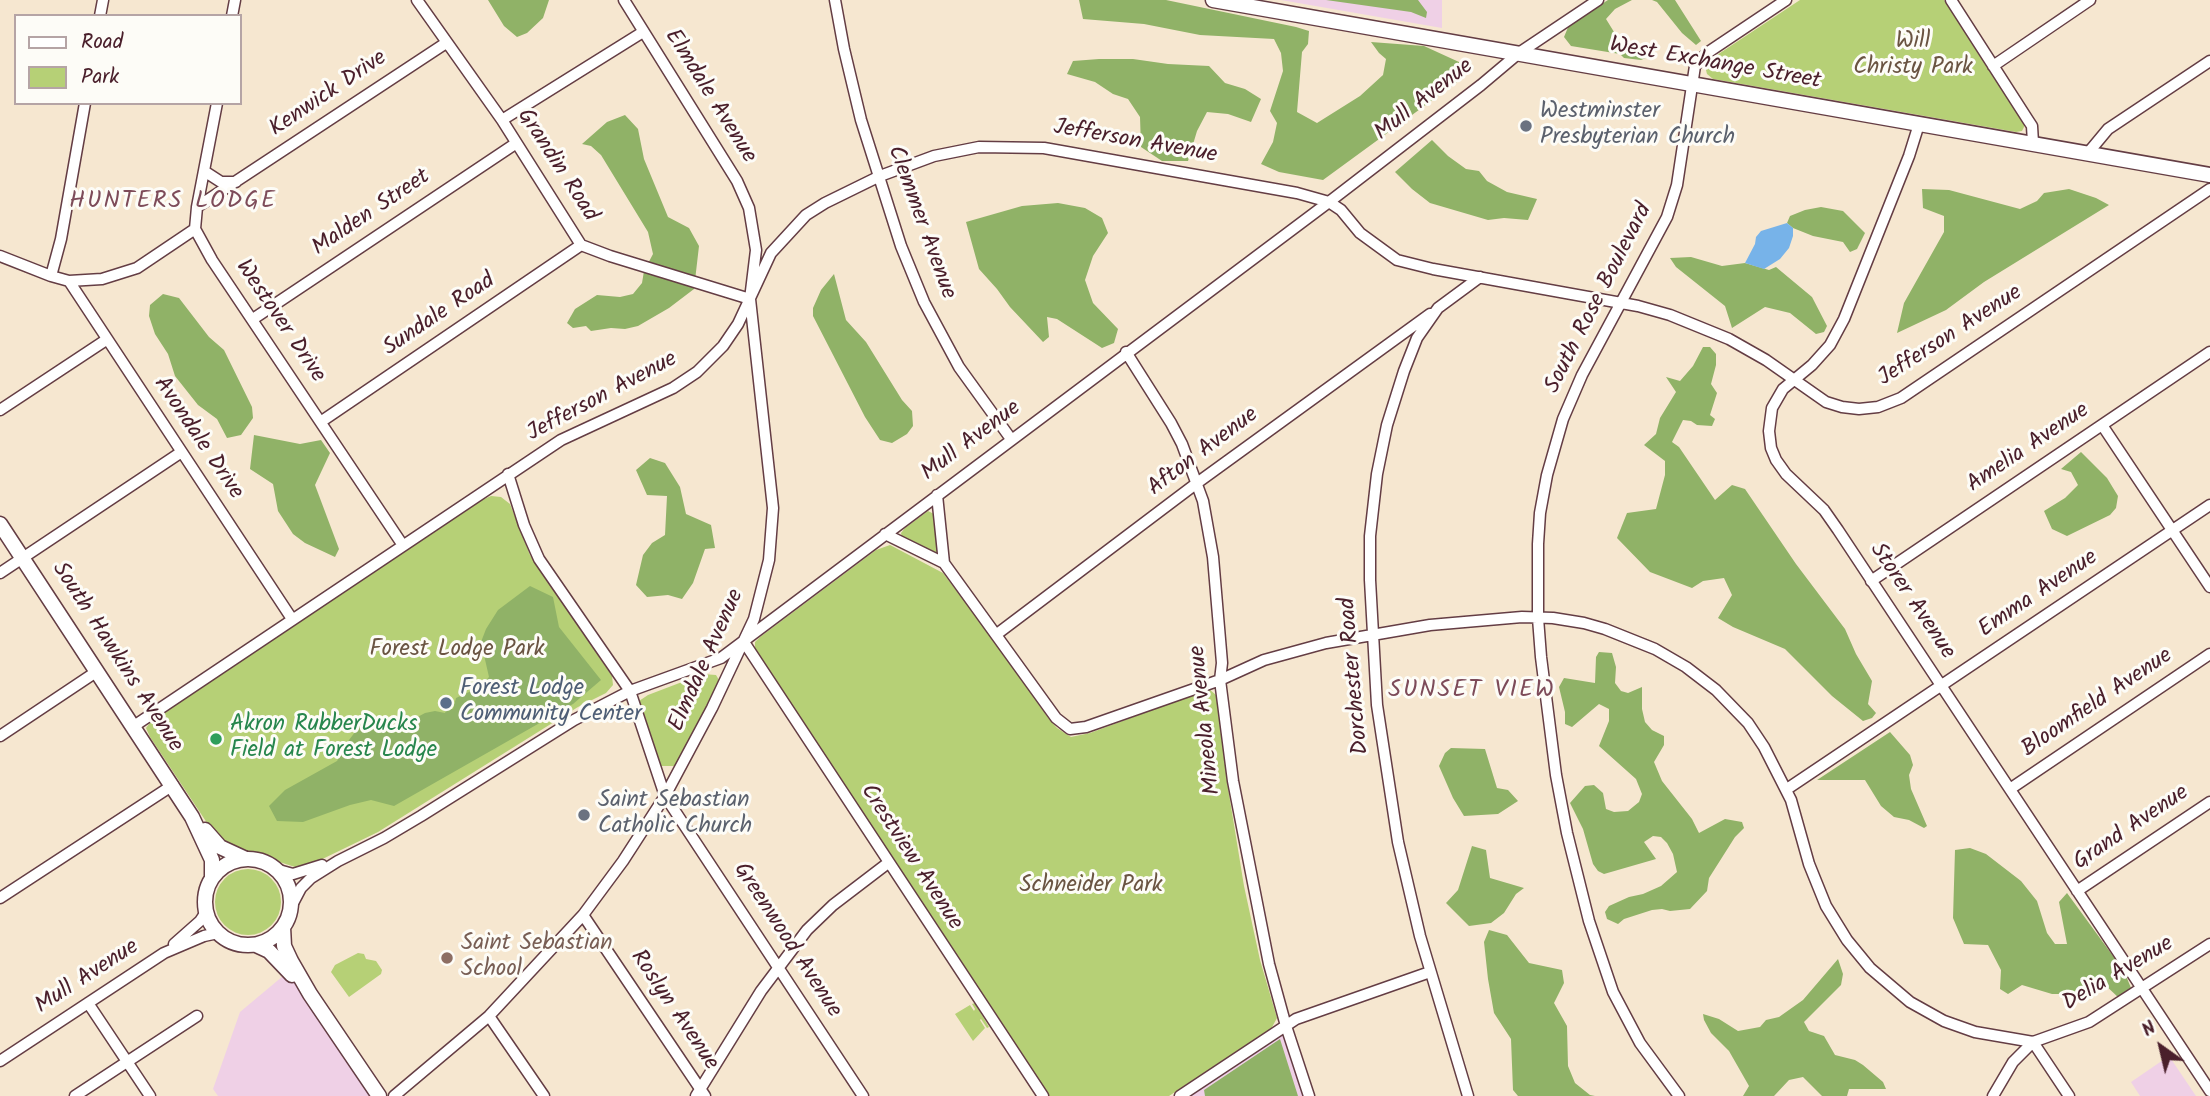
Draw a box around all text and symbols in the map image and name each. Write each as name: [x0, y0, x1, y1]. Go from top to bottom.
legend: [14, 14, 242, 105]
street label: Elmdale Avenue: [657, 25, 761, 169]
text: Road: [81, 26, 123, 59]
park label: Will Christy Park: [1853, 29, 1973, 83]
street label: West Exchange Street: [1607, 33, 1823, 97]
street label: Kenwick Drive: [265, 46, 393, 144]
street label: Mull Avenue: [1370, 54, 1480, 148]
text: Park: [81, 61, 119, 94]
place label: Westminster Presbyterian Church: [1540, 99, 1735, 153]
street label: Grandin Road: [509, 104, 603, 228]
street label: Jefferson Avenue: [1051, 115, 1219, 171]
marker: Westminster Presbyterian Church: [1518, 118, 1534, 134]
street label: Clemmer Avenue: [879, 143, 961, 303]
street label: Malden Street: [308, 164, 436, 264]
district label: HUNTERS LODGE: [71, 189, 275, 217]
street label: South Rose Boulevard: [1540, 200, 1660, 398]
street label: Westover Drive: [228, 255, 330, 389]
street label: Sundale Road: [379, 268, 501, 364]
street label: Jefferson Avenue: [1874, 280, 2028, 394]
street label: Jefferson Avenue: [523, 347, 683, 449]
street label: Avondale Drive: [146, 372, 248, 506]
street label: Mull Avenue: [917, 396, 1027, 488]
street label: Amelia Avenue: [1963, 398, 2095, 500]
street label: Afton Avenue: [1143, 403, 1265, 503]
street label: Storer Avenue: [1862, 539, 1960, 665]
street label: Emma Avenue: [1974, 545, 2104, 645]
street label: South Hawkins Avenue: [44, 558, 188, 758]
street label: Elmdale Avenue: [664, 586, 752, 736]
street label: Dorchester Road: [1335, 596, 1377, 756]
park label: Forest Lodge Park: [370, 637, 544, 665]
street label: Bloomfield Avenue: [2017, 643, 2179, 765]
street label: Mineola Avenue: [1185, 644, 1229, 796]
place label: Forest Lodge Community Center: [460, 676, 642, 730]
district label: SUNSET VIEW: [1390, 678, 1554, 706]
marker: Forest Lodge Community Center: [438, 695, 454, 711]
place label: Akron RubberDucks Field at Forest Lodge: [230, 712, 437, 766]
marker: Akron RubberDucks Field at Forest Lodge: [208, 731, 224, 747]
street label: Crestview Avenue: [853, 780, 967, 936]
street label: Grand Avenue: [2069, 780, 2195, 878]
place label: Saint Sebastian Catholic Church: [598, 788, 752, 842]
marker: Saint Sebastian Catholic Church: [576, 807, 592, 823]
street label: Greenwood Avenue: [726, 858, 846, 1024]
park label: Schneider Park: [1019, 873, 1163, 901]
place label: Saint Sebastian School: [461, 931, 613, 985]
street label: Delia Avenue: [2059, 931, 2179, 1019]
street label: Mull Avenue: [31, 934, 145, 1022]
street label: Roslyn Avenue: [623, 946, 723, 1076]
marker: Saint Sebastian School: [439, 950, 455, 966]
north arrow: [2126, 1012, 2196, 1082]
text: N: [2136, 1014, 2163, 1045]

